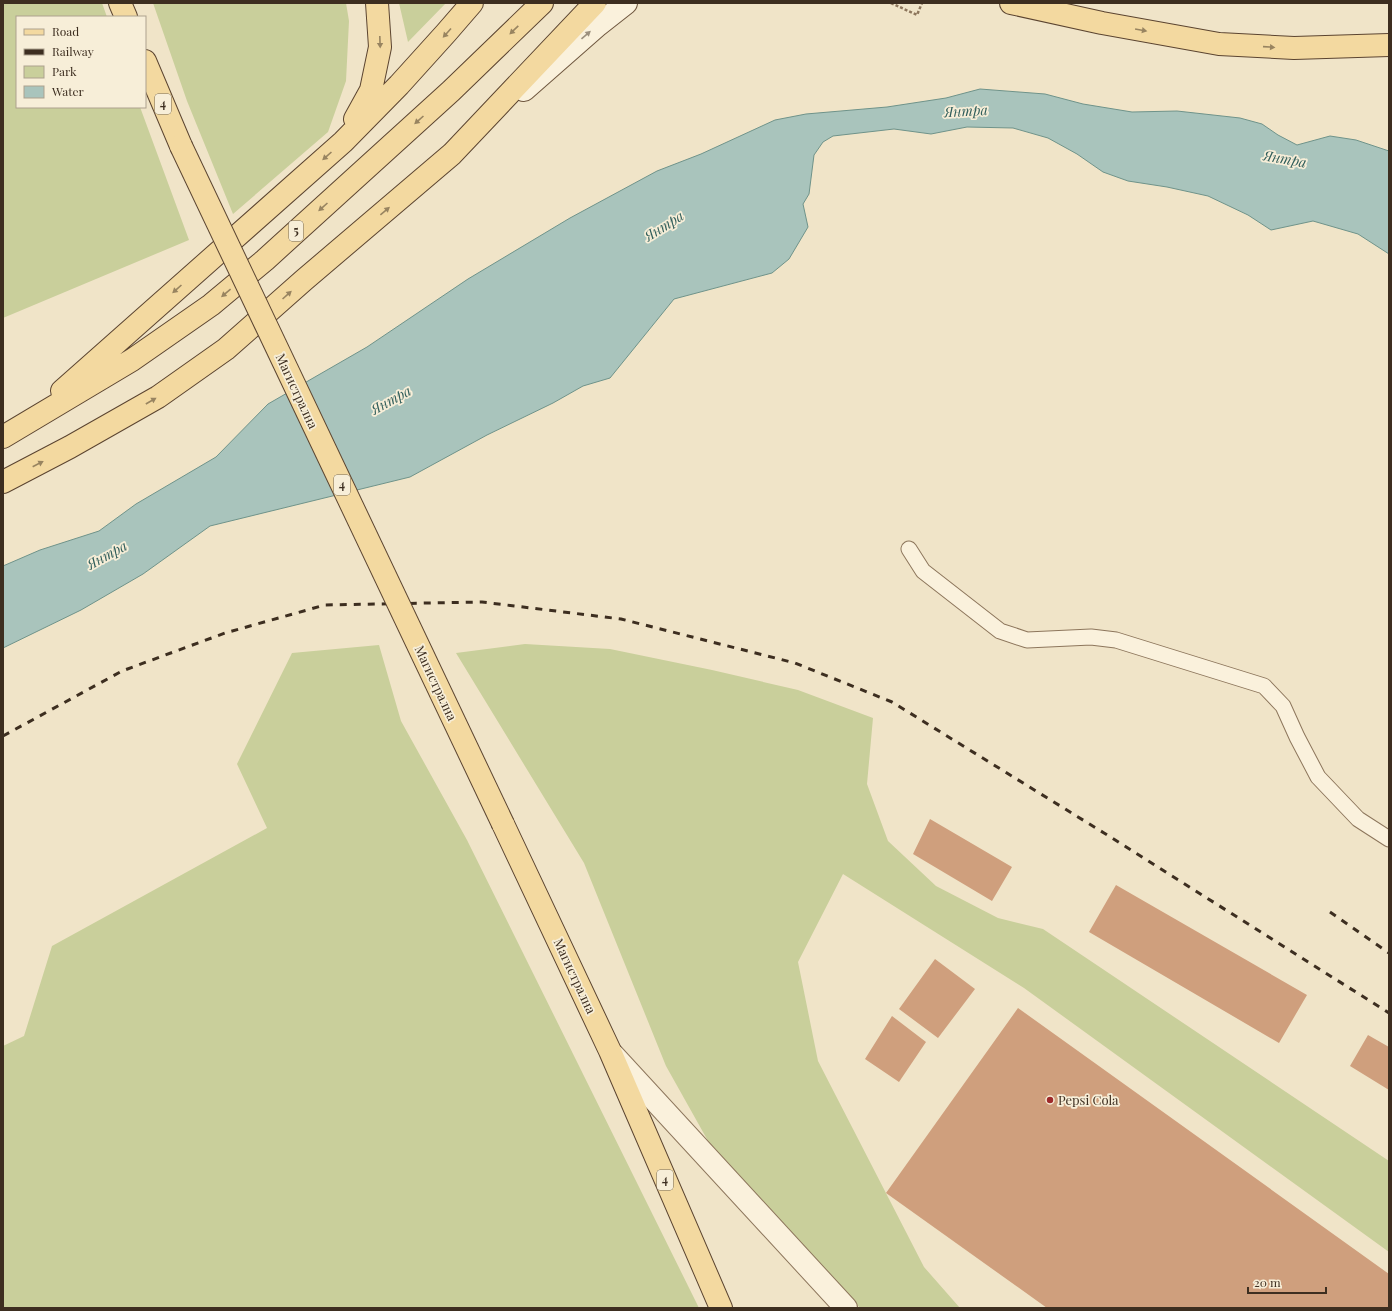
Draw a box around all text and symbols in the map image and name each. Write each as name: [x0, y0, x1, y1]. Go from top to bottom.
legend: [16, 16, 146, 108]
text: Road: [52, 23, 79, 39]
one-way arrow: [509, 25, 519, 35]
one-way arrow: [1135, 27, 1147, 33]
one-way arrow: [442, 28, 452, 38]
one-way arrow: [580, 31, 591, 40]
one-way arrow: [376, 36, 383, 48]
text: Railway: [52, 43, 94, 59]
one-way arrow: [1263, 43, 1275, 50]
text: Park: [52, 63, 77, 79]
text: Water: [51, 83, 85, 99]
road number: 4: [155, 94, 171, 114]
water label: Янтра: [943, 100, 988, 121]
one-way arrow: [414, 115, 425, 124]
water label: Янтра: [1261, 145, 1308, 172]
one-way arrow: [322, 151, 332, 160]
one-way arrow: [318, 202, 328, 211]
one-way arrow: [380, 206, 391, 215]
water label: Янтра: [639, 206, 687, 246]
road number: 5: [289, 221, 303, 241]
one-way arrow: [172, 284, 183, 293]
one-way arrow: [221, 288, 230, 297]
one-way arrow: [281, 291, 292, 300]
street label: Магистрална: [273, 350, 323, 432]
water label: Янтра: [366, 381, 414, 419]
one-way arrow: [145, 397, 157, 404]
one-way arrow: [32, 461, 43, 467]
road number: 4: [334, 475, 350, 495]
water label: Янтра: [82, 536, 130, 574]
street label: Магистрална: [412, 642, 462, 724]
street label: Магистрална: [551, 935, 601, 1017]
place label: Pepsi Cola: [1058, 1091, 1119, 1108]
marker: Pepsi Cola: [1045, 1095, 1055, 1105]
road number: 4: [657, 1170, 673, 1190]
scale bar: [1248, 1269, 1326, 1295]
text: 20 m: [1254, 1274, 1281, 1290]

